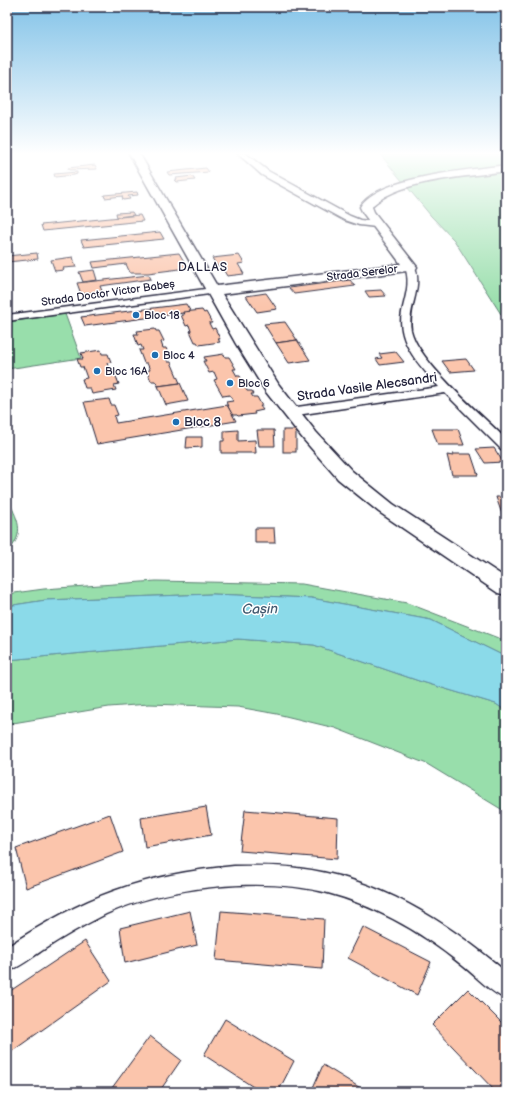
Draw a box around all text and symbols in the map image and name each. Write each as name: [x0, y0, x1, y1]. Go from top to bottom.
district label: DALLAS: [178, 260, 228, 275]
street label: Strada Serelor: [326, 262, 399, 284]
street label: Strada Doctor Victor Babeș: [40, 277, 176, 309]
place label: Bloc 18: [144, 309, 180, 322]
marker: Bloc 18: [131, 310, 141, 320]
place label: Bloc 4: [163, 349, 195, 362]
marker: Bloc 4: [150, 350, 160, 360]
place label: Bloc 16A: [105, 365, 148, 378]
marker: Bloc 16A: [92, 366, 102, 376]
street label: Strada Vasile Alecsandri: [296, 369, 438, 405]
place label: Bloc 6: [238, 377, 270, 390]
marker: Bloc 6: [225, 378, 235, 388]
place label: Bloc 8: [184, 414, 222, 430]
marker: Bloc 8: [171, 417, 181, 427]
water label: Cașin: [242, 600, 278, 618]

